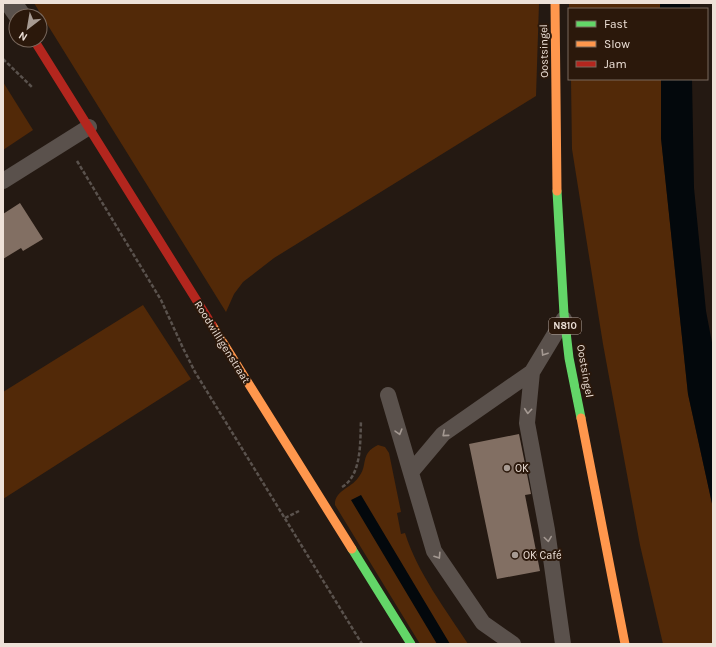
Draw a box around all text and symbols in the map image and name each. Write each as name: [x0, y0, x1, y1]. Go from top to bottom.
north arrow: [8, 8, 48, 48]
legend: [568, 8, 708, 80]
text: Fast: [604, 17, 628, 31]
street label: Oostsingel: [537, 24, 551, 78]
text: N: [16, 29, 30, 44]
text: Slow: [604, 37, 630, 51]
text: Jam: [604, 57, 627, 71]
street label: Roodwilligenstraat: [191, 298, 253, 386]
road number: N810: [549, 318, 581, 334]
street label: Oostsingel: [574, 343, 596, 399]
one-way arrow: [541, 349, 549, 356]
one-way arrow: [524, 408, 533, 414]
one-way arrow: [394, 429, 403, 436]
one-way arrow: [442, 429, 449, 436]
place label: OK: [515, 462, 529, 475]
marker: OK: [502, 463, 512, 473]
one-way arrow: [543, 536, 552, 542]
place label: OK Café: [523, 549, 562, 562]
marker: OK Café: [510, 550, 520, 560]
one-way arrow: [433, 552, 441, 559]

